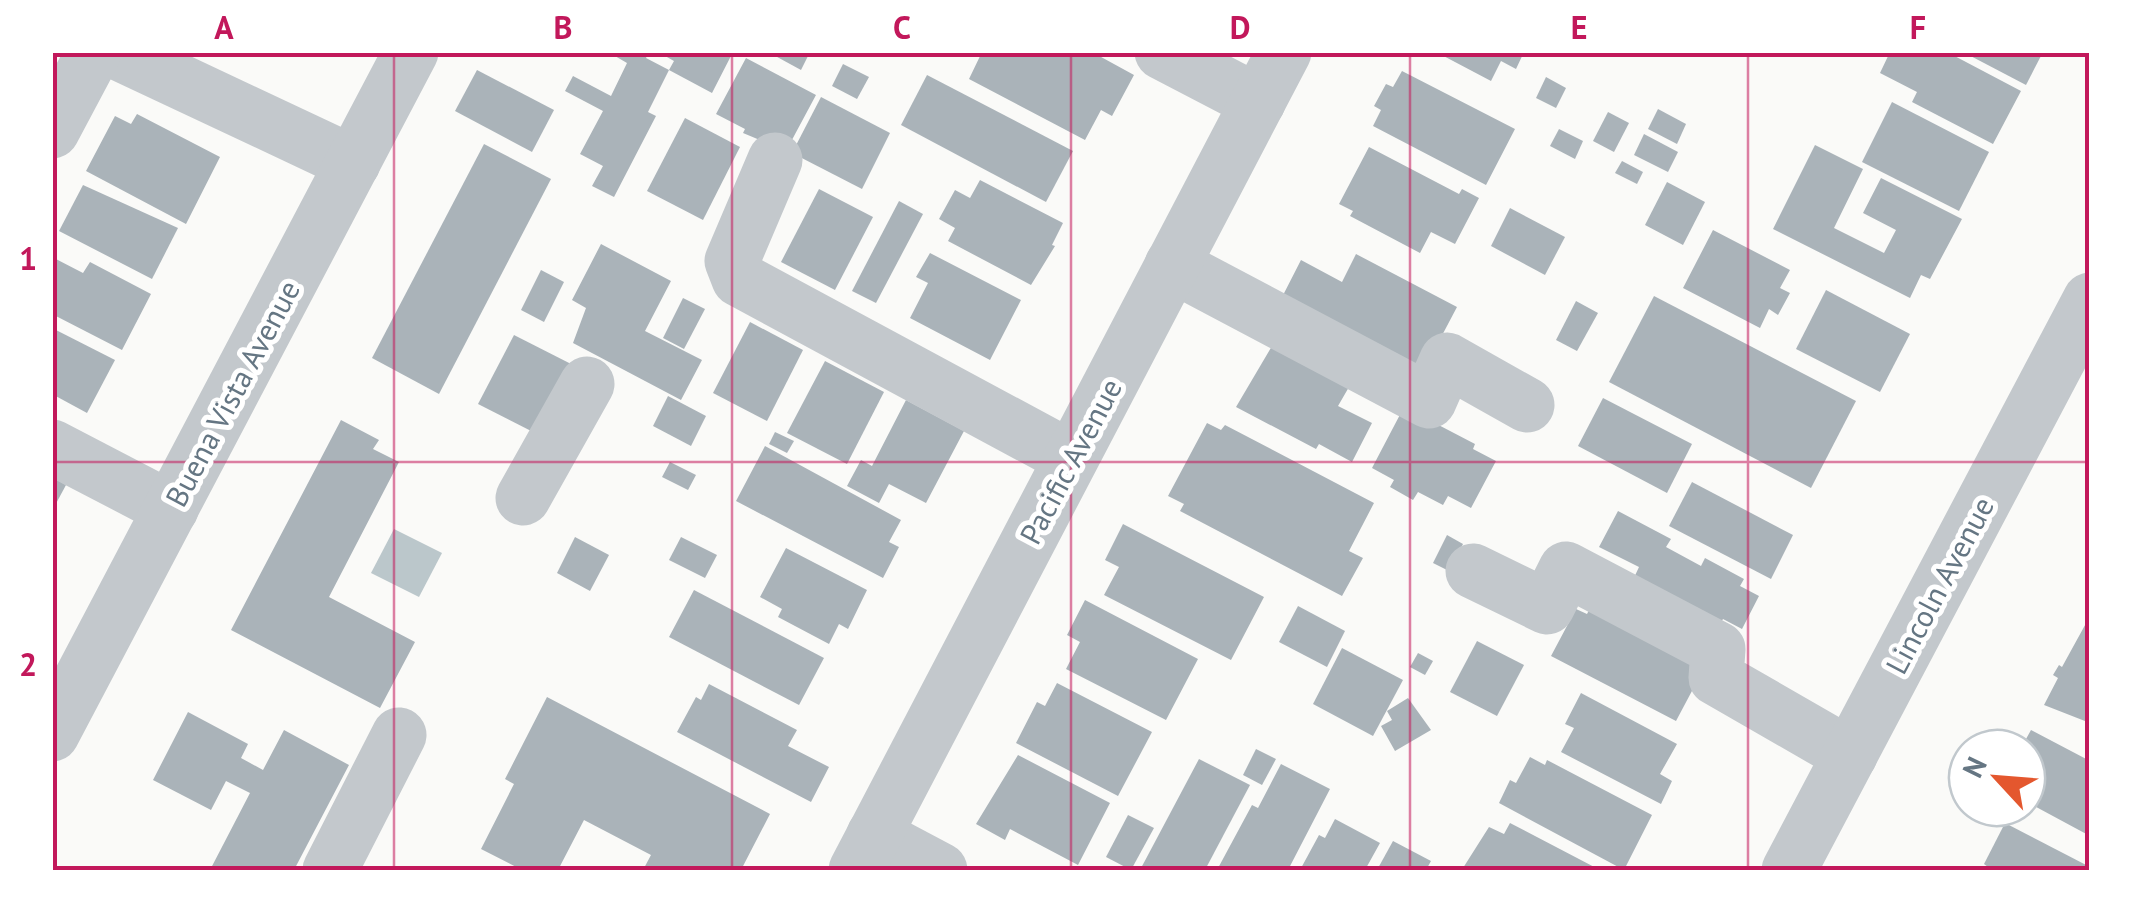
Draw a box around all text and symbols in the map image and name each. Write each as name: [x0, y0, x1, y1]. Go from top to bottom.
text: A: [214, 6, 234, 48]
text: B: [554, 6, 572, 48]
text: C: [893, 6, 911, 48]
text: D: [1230, 6, 1250, 48]
text: E: [1571, 6, 1587, 48]
text: F: [1910, 6, 1926, 48]
text: 1: [19, 237, 37, 279]
street label: Buena Vista Avenue: [156, 273, 308, 513]
street label: Pacific Avenue: [1010, 372, 1130, 550]
street label: Lincoln Avenue: [1876, 490, 2002, 680]
text: 2: [19, 643, 37, 685]
north arrow: [1947, 728, 2047, 828]
text: N: [1953, 750, 1995, 783]

